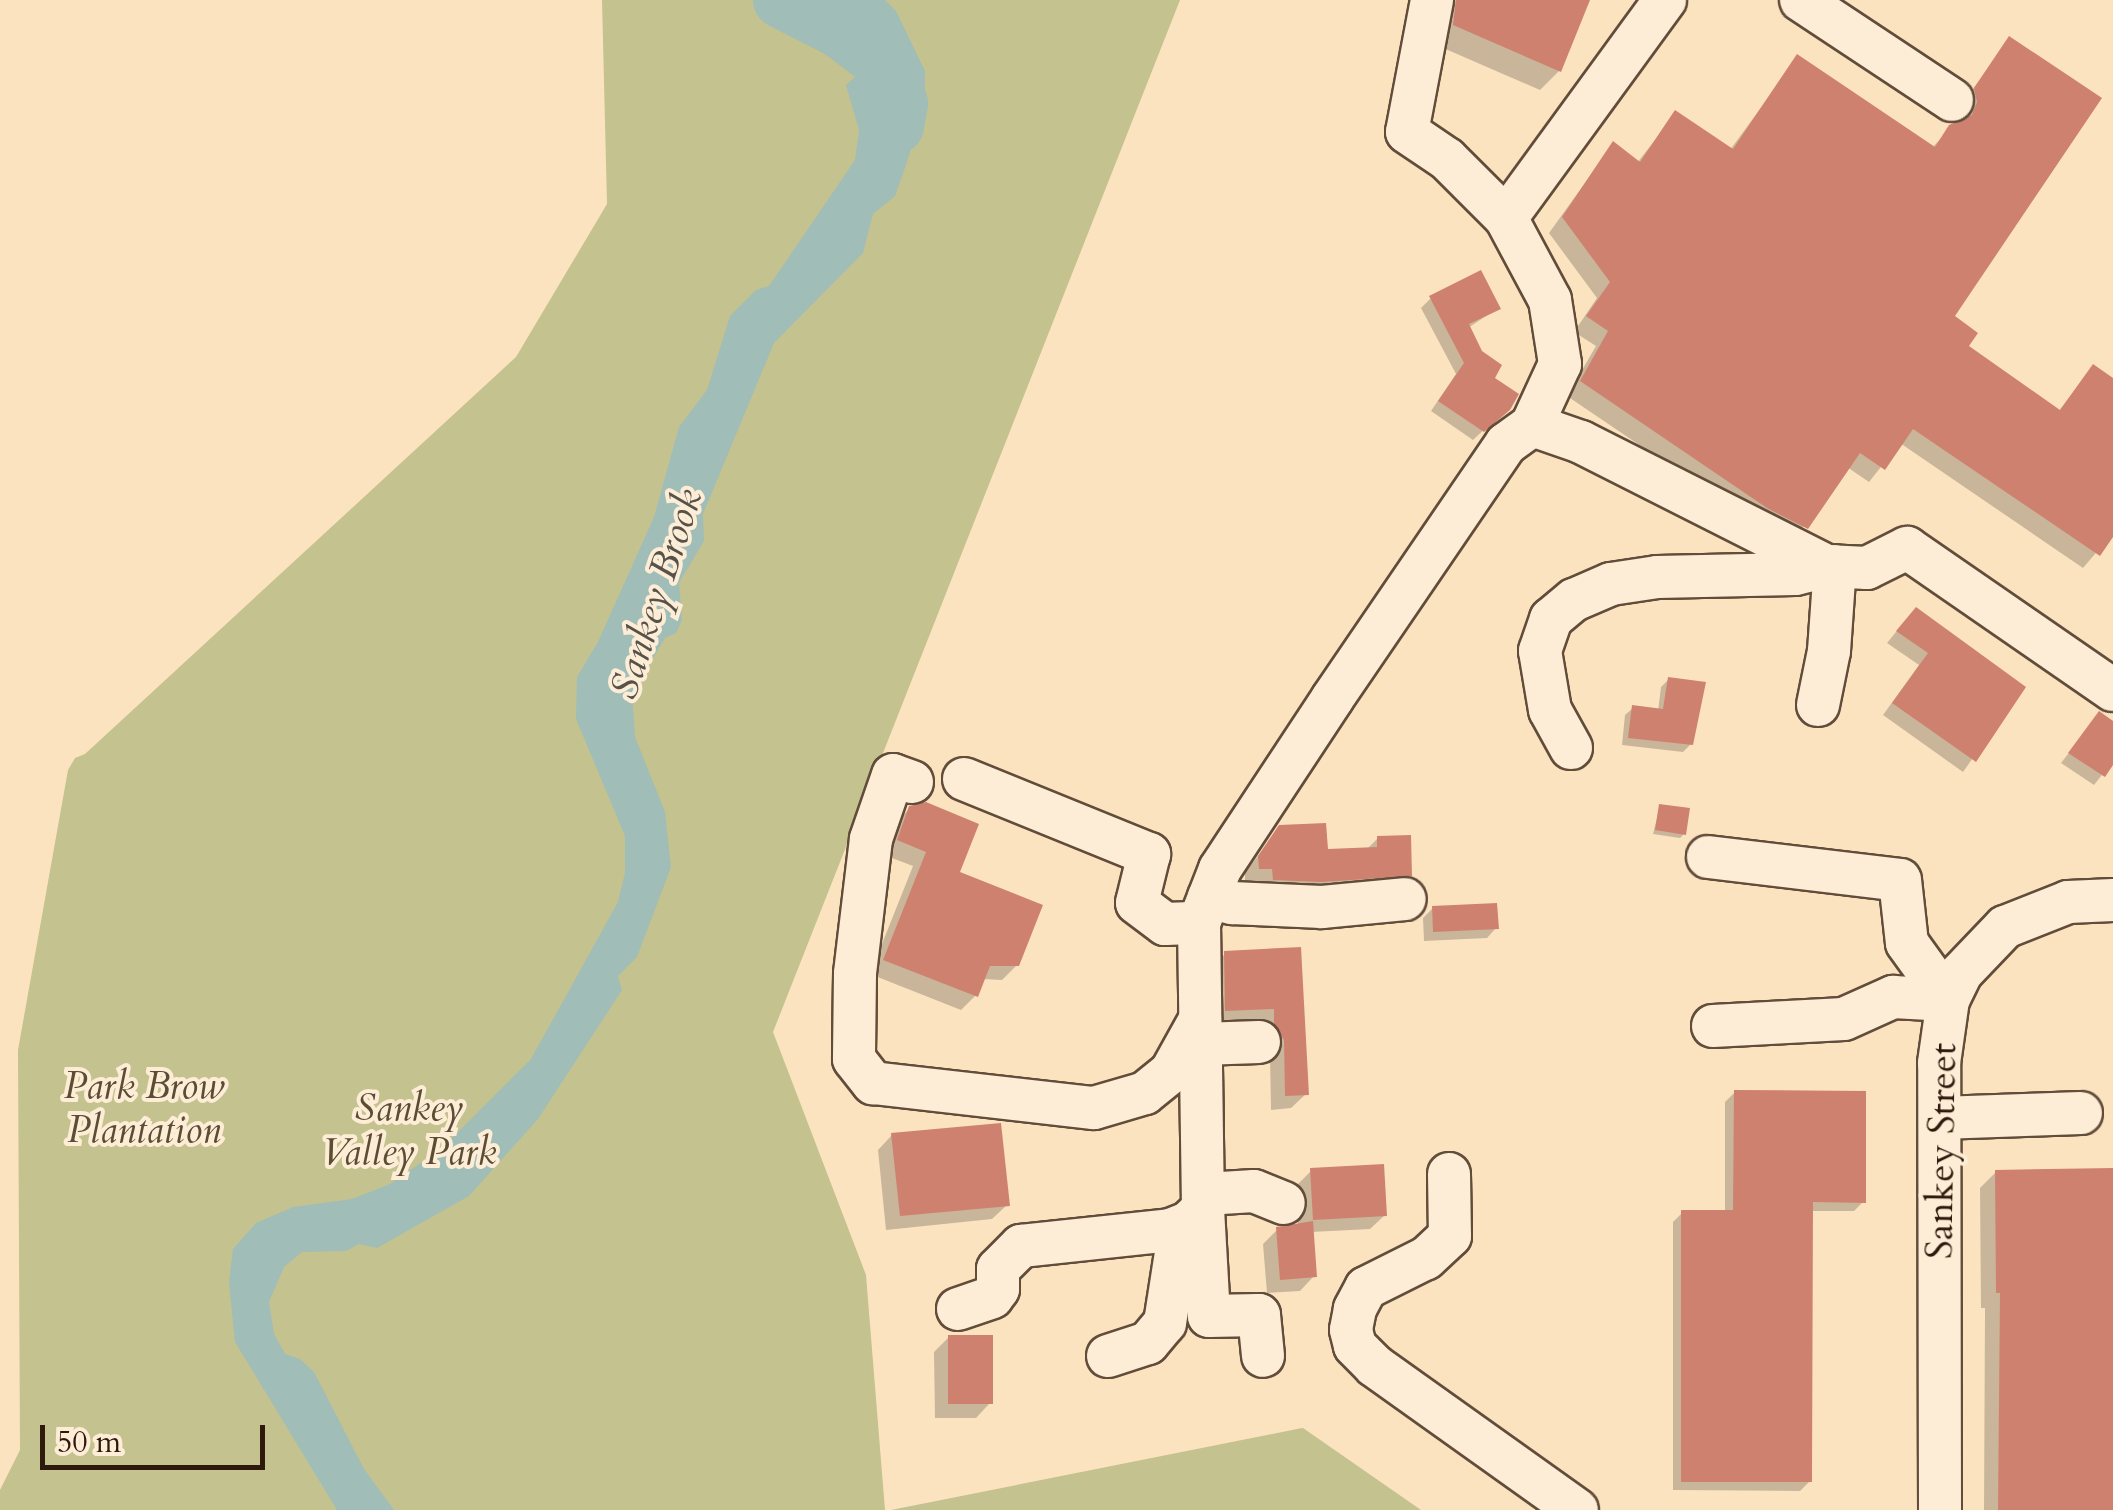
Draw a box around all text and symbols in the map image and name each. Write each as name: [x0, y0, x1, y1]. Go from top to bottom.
water label: Sankey Brook: [601, 483, 713, 705]
street label: Sankey Street: [1917, 1042, 1967, 1260]
park label: Park Brow Plantation: [64, 1064, 224, 1154]
park label: Sankey Valley Park: [322, 1086, 496, 1176]
scale bar: [45, 1405, 270, 1467]
text: 50 m: [57, 1422, 121, 1463]

